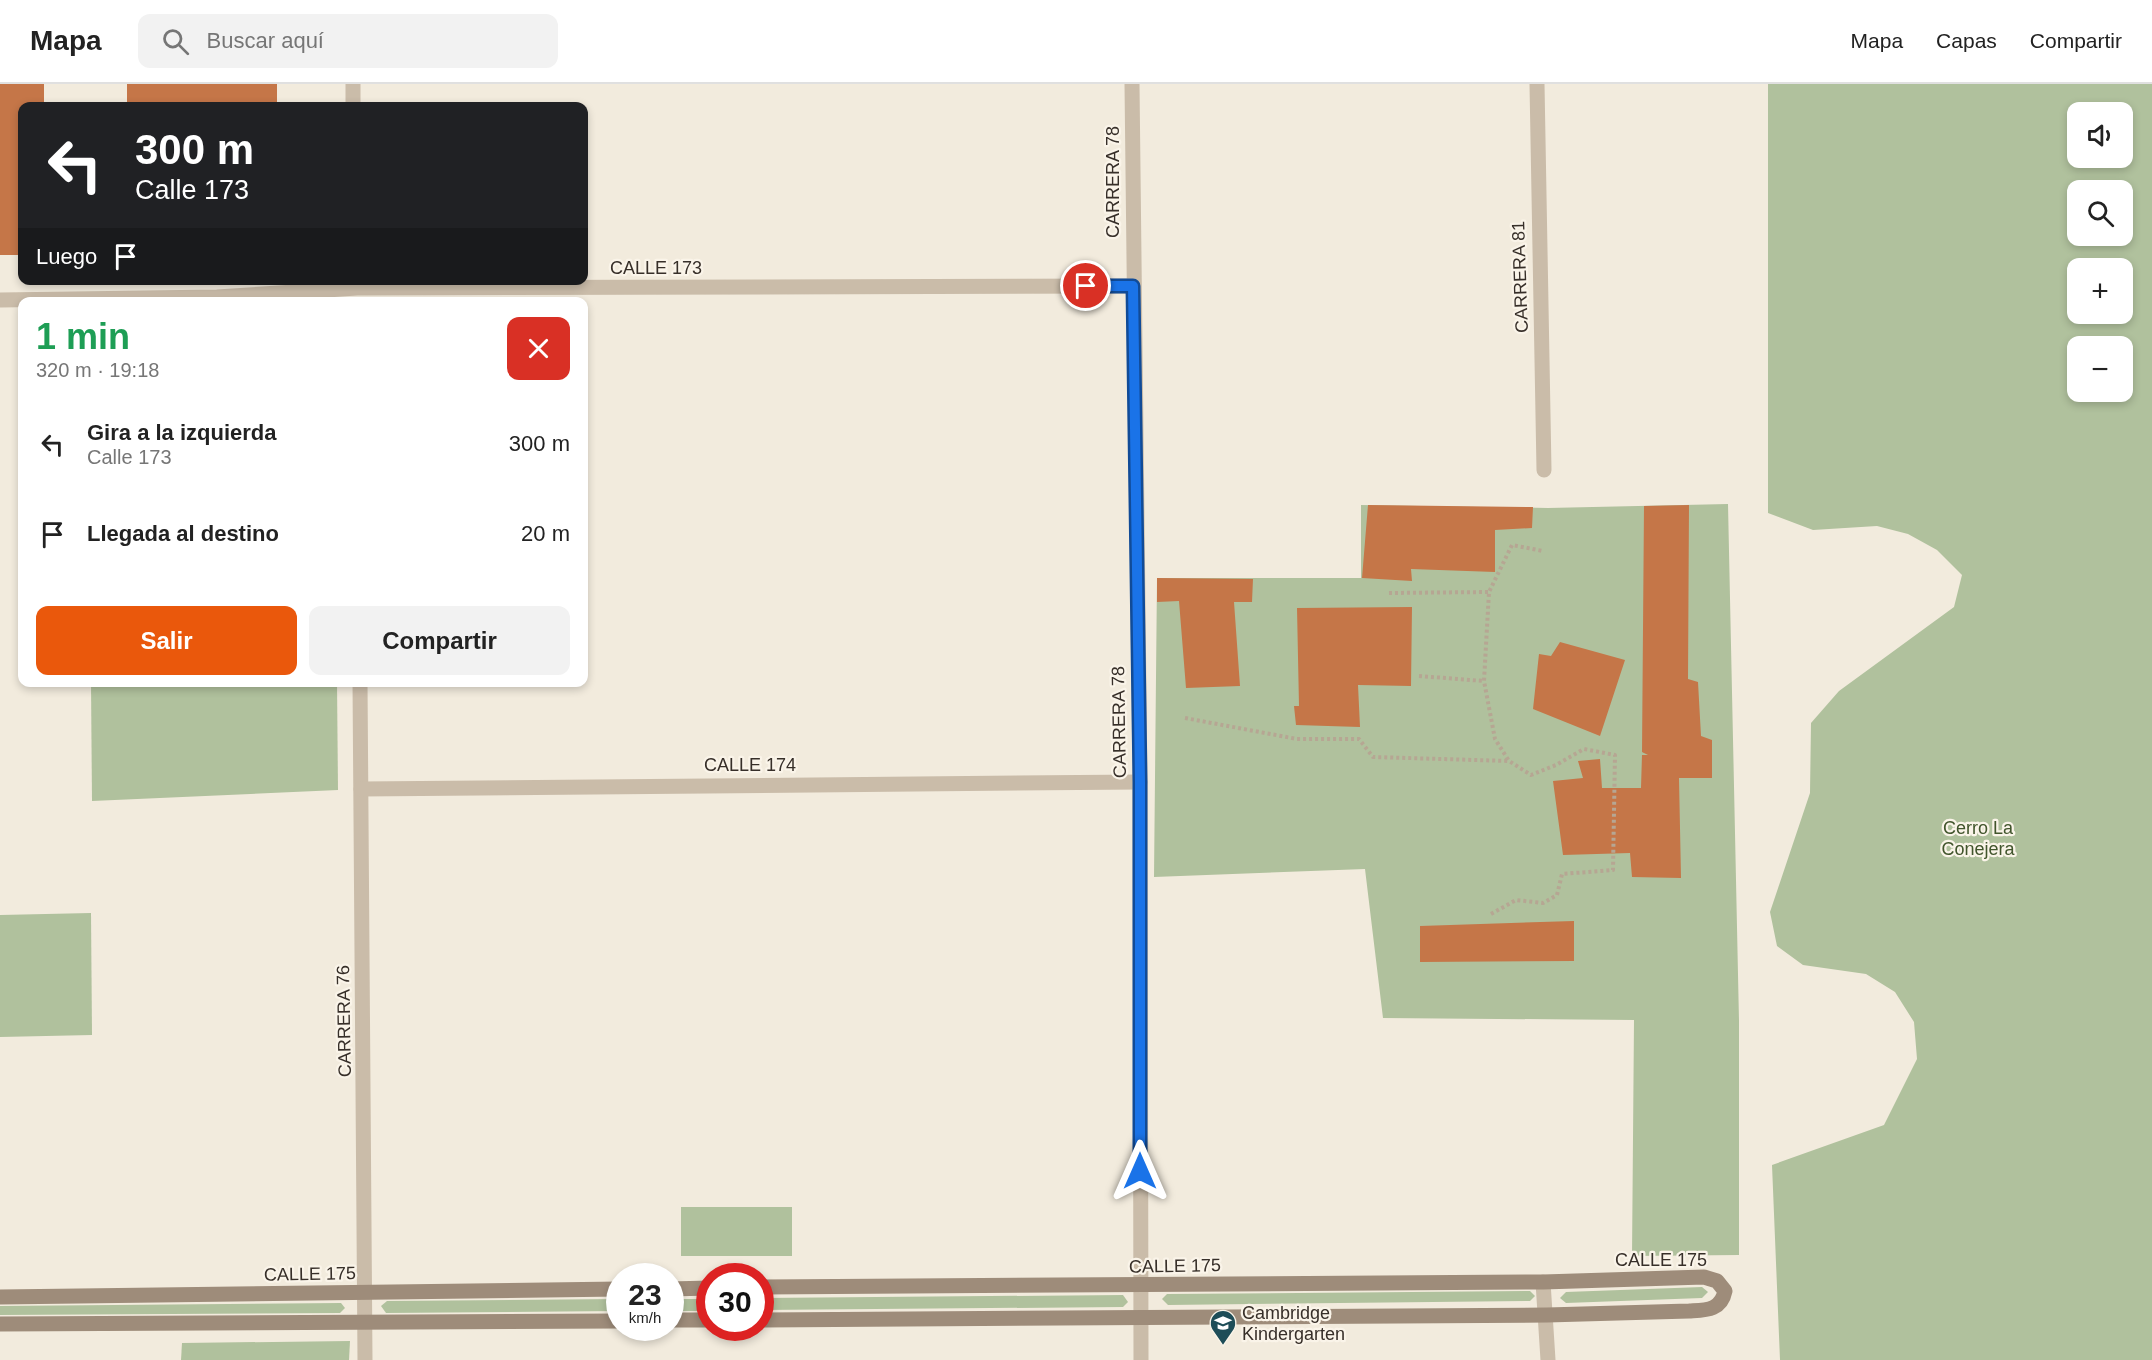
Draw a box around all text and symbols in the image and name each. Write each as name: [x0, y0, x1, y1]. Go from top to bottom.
search box: [138, 14, 558, 68]
text: Mapa: [30, 25, 102, 56]
icon: search: [159, 25, 192, 58]
text: Buscar aquí: [207, 28, 324, 53]
text: Mapa: [1851, 29, 1903, 52]
text: Capas: [1936, 29, 1997, 52]
text: Compartir: [2030, 29, 2122, 52]
map controls: [2067, 102, 2133, 402]
button: sound: [2067, 102, 2133, 168]
icon: left: [36, 126, 114, 204]
text: 300 m: [135, 126, 254, 173]
street label: CARRERA 78: [1103, 126, 1123, 238]
text: Calle 173: [135, 175, 249, 205]
button: search: [2067, 180, 2133, 246]
street label: CARRERA 81: [1508, 221, 1532, 333]
icon: arrive: [109, 240, 142, 273]
text: Luego: [36, 244, 97, 269]
street label: CALLE 173: [610, 258, 702, 278]
button: +: [2067, 258, 2133, 324]
pin: [1060, 260, 1111, 311]
icon: arrive: [1069, 269, 1102, 302]
text: 1 min: [36, 316, 130, 357]
button: close: [507, 317, 570, 380]
button: −: [2067, 336, 2133, 402]
text: 320 m · 19:18: [36, 359, 159, 381]
text: Gira a la izquierda: [87, 420, 277, 445]
icon: left: [36, 428, 69, 461]
text: 300 m: [509, 431, 570, 456]
text: Calle 173: [87, 446, 172, 468]
icon: arrive: [36, 518, 69, 551]
text: Llegada al destino: [87, 521, 279, 546]
text: 20 m: [521, 521, 570, 546]
button: Salir: [36, 606, 297, 675]
button: Compartir: [309, 606, 570, 675]
street label: CARRERA 78: [1108, 666, 1130, 778]
street label: CALLE 174: [704, 755, 796, 775]
park label: Cerro La Conejera: [1941, 818, 2016, 859]
street label: CARRERA 76: [333, 965, 355, 1077]
position arrow: [1108, 1139, 1172, 1203]
street label: CALLE 175: [1615, 1250, 1707, 1270]
street label: CALLE 175: [1129, 1255, 1221, 1277]
street label: CALLE 175: [264, 1263, 356, 1285]
speed limit sign: 30: [696, 1263, 774, 1341]
text: 23: [628, 1278, 662, 1311]
place label: Cambridge Kindergarten: [1242, 1303, 1345, 1344]
school or university icon: Cambridge Kindergarten: [1208, 1308, 1238, 1346]
text: km/h: [629, 1309, 661, 1326]

